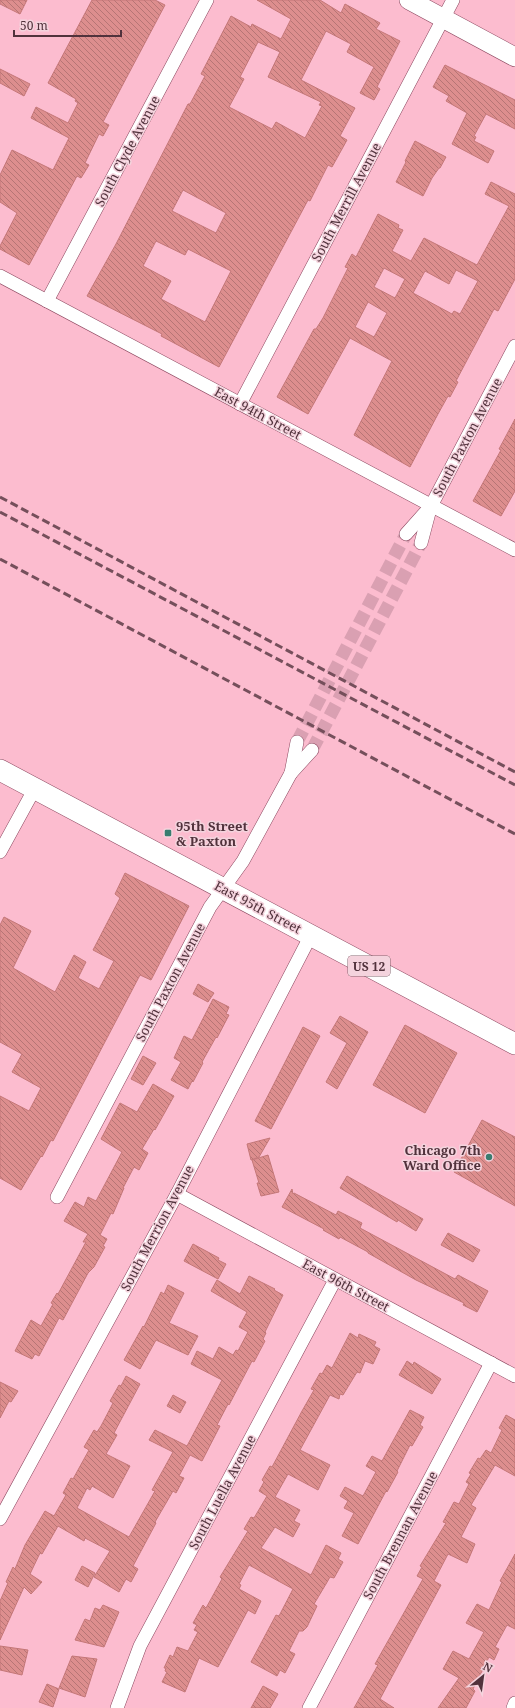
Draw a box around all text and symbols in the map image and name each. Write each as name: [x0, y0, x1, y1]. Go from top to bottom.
scale bar: [14, 12, 121, 38]
text: 50 m: [20, 17, 48, 34]
street label: South Clyde Avenue: [90, 92, 164, 210]
street label: South Merrill Avenue: [307, 139, 385, 265]
street label: South Paxton Avenue: [428, 374, 506, 500]
street label: East 94th Street: [211, 382, 305, 444]
place label: 95th Street & Paxton: [176, 817, 248, 850]
marker: 95th Street & Paxton: [163, 828, 173, 838]
street label: East 95th Street: [211, 876, 305, 938]
street label: South Paxton Avenue: [131, 919, 209, 1045]
road number: US 12: [348, 956, 390, 976]
place label: Chicago 7th Ward Office: [403, 1141, 481, 1174]
marker: Chicago 7th Ward Office: [484, 1152, 494, 1162]
street label: South Merrion Avenue: [116, 1162, 198, 1294]
street label: East 96th Street: [299, 1254, 393, 1316]
street label: South Luella Avenue: [184, 1431, 260, 1553]
street label: South Brennan Avenue: [359, 1468, 442, 1602]
north arrow: [463, 1656, 503, 1696]
text: N: [481, 1658, 496, 1676]

